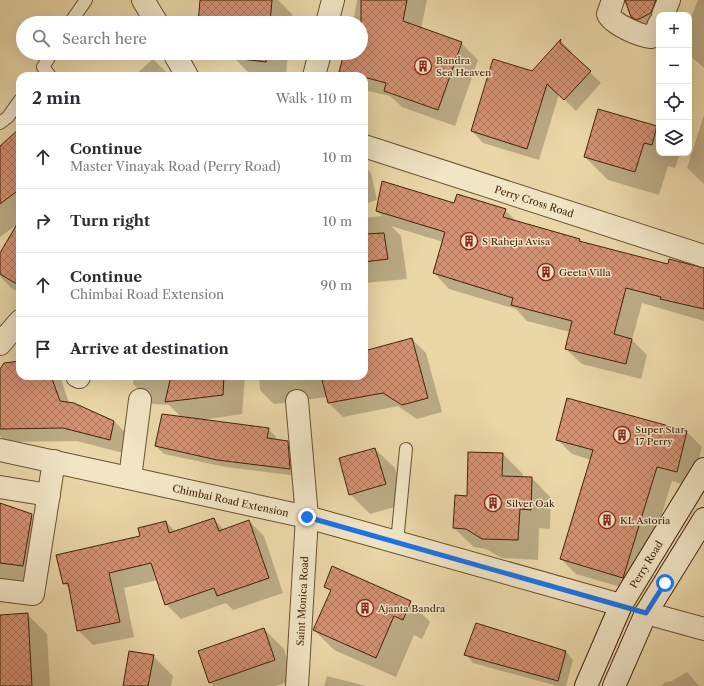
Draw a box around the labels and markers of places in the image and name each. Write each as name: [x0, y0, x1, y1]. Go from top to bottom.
place label: Bandra Sea Heaven: [436, 54, 492, 79]
building icon: Bandra Sea Heaven: [413, 56, 433, 76]
building icon: S Raheja Avisa: [459, 231, 479, 251]
place label: S Raheja Avisa: [482, 235, 551, 248]
building icon: Geeta Villa: [536, 262, 556, 282]
place label: Geeta Villa: [559, 266, 611, 279]
place label: Super Star 17 Perry: [635, 423, 685, 448]
building icon: Super Star 17 Perry: [612, 425, 632, 445]
building icon: Silver Oak: [483, 493, 503, 513]
place label: Silver Oak: [506, 497, 556, 510]
building icon: KL Astoria: [597, 510, 617, 530]
place label: KL Astoria: [620, 514, 671, 527]
building icon: Ajanta Bandra: [355, 598, 375, 618]
place label: Ajanta Bandra: [377, 602, 446, 615]

